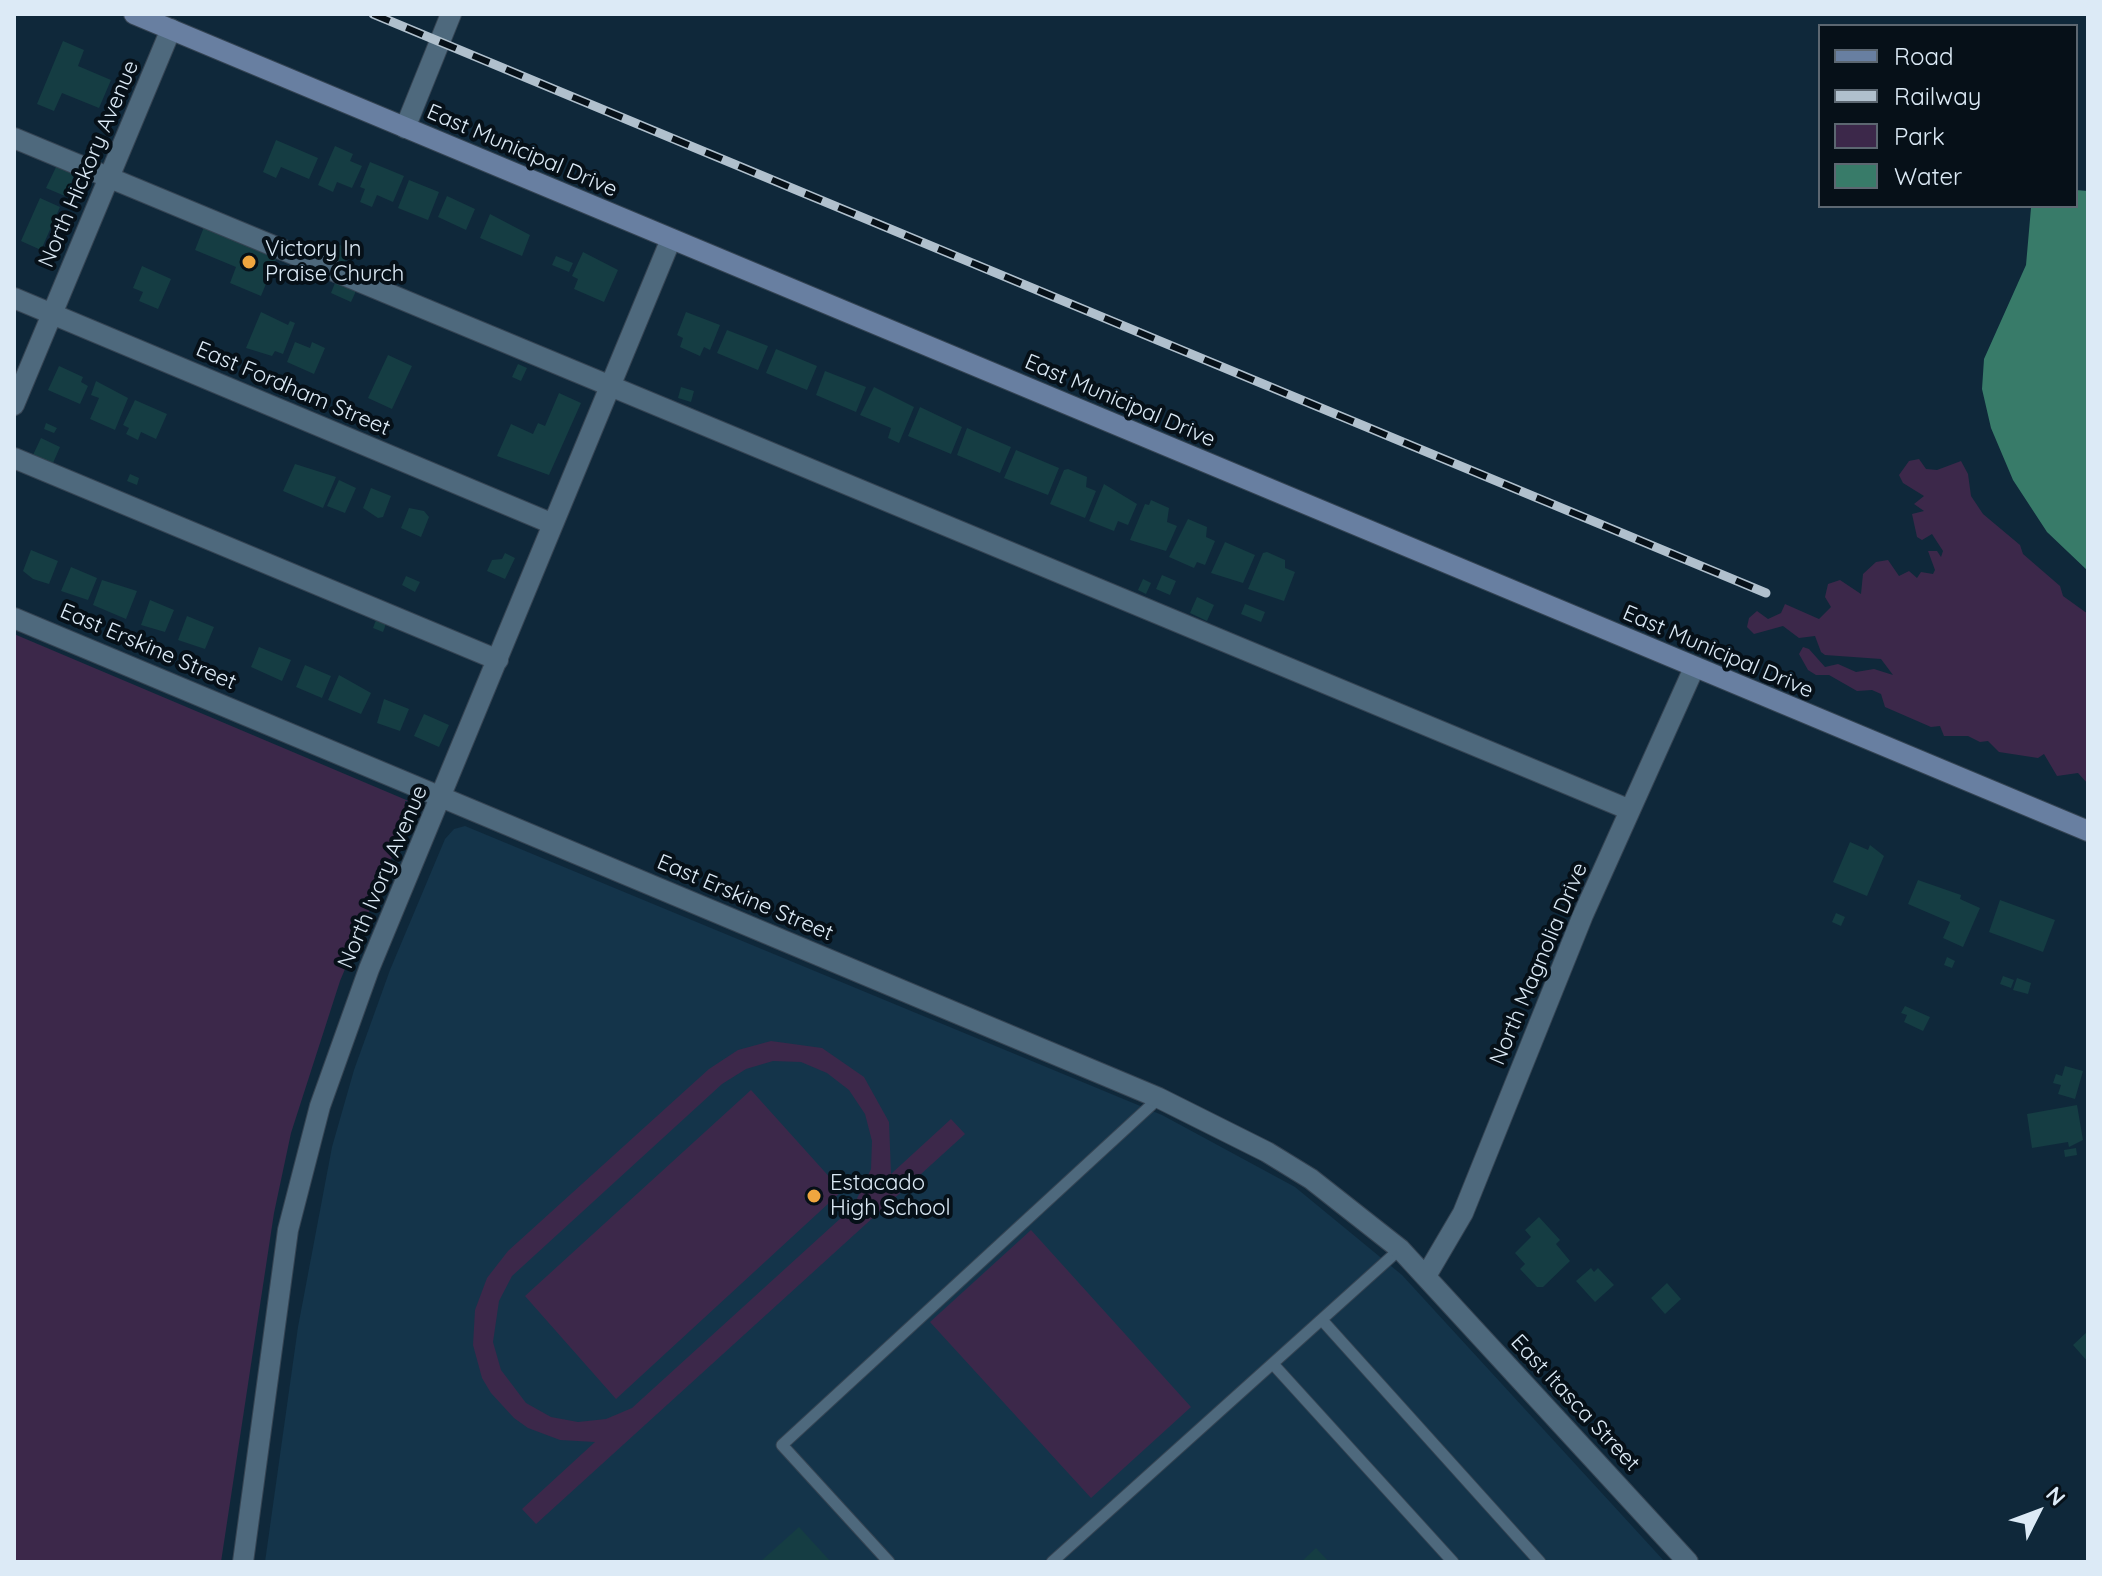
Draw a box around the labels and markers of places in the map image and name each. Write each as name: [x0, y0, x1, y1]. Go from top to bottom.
place label: Victory In Praise Church: [265, 236, 404, 288]
marker: Victory In Praise Church: [240, 253, 258, 271]
place label: Estacado High School: [830, 1170, 951, 1222]
marker: Estacado High School: [805, 1187, 823, 1205]

